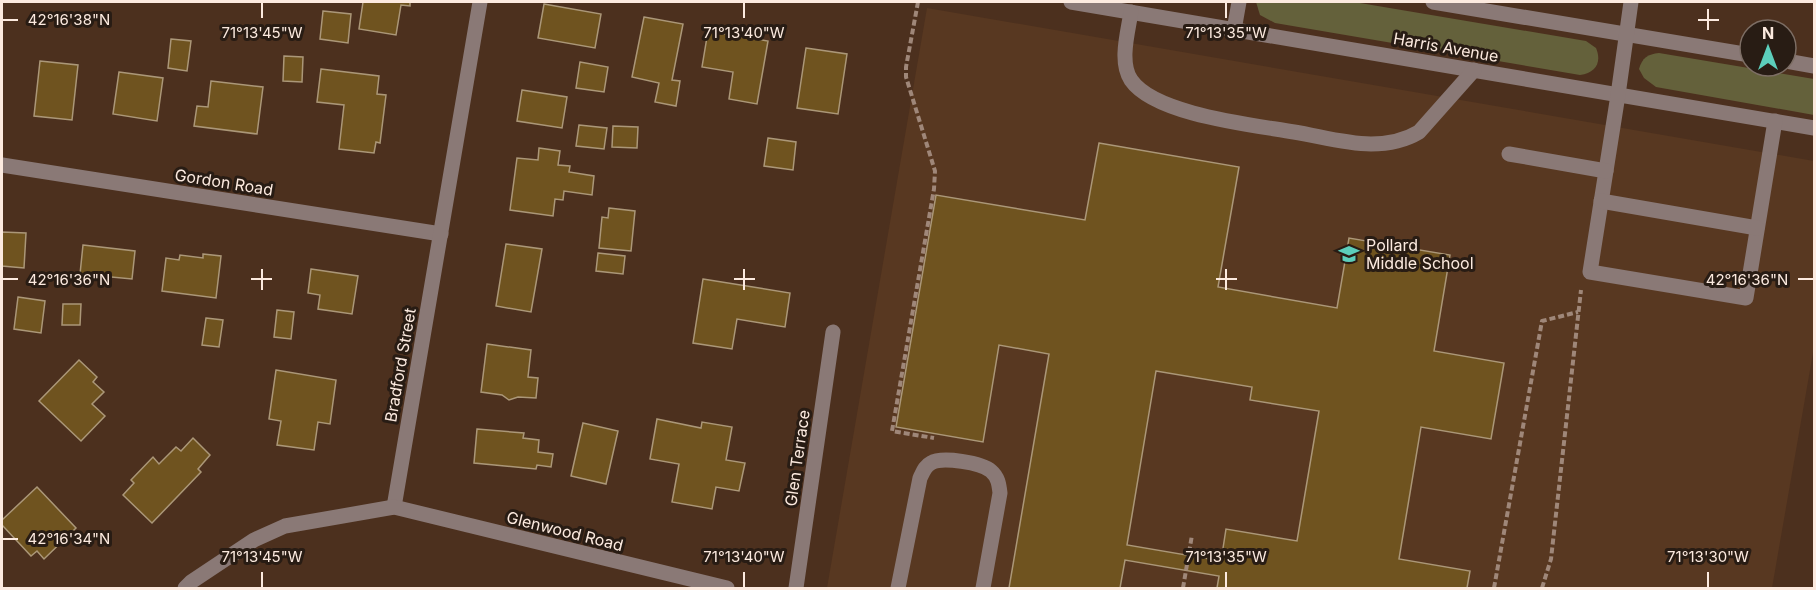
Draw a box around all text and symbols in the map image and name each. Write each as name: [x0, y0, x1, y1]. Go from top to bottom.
text: 42°16'38"N: [28, 10, 110, 29]
north arrow: [1738, 18, 1798, 78]
text: 71°13'45"W: [222, 23, 303, 42]
text: 71°13'40"W: [703, 23, 785, 42]
text: 71°13'35"W: [1185, 23, 1267, 42]
text: N: [1762, 23, 1774, 43]
street label: Harris Avenue: [1392, 28, 1500, 66]
street label: Gordon Road: [173, 164, 275, 200]
place label: Pollard Middle School: [1366, 235, 1474, 273]
school or university icon: Pollard Middle School: [1337, 242, 1361, 266]
text: 42°16'36"N: [28, 270, 110, 289]
text: 42°16'36"N: [1706, 270, 1788, 289]
street label: Bradford Street: [380, 306, 420, 424]
street label: Glen Terrace: [780, 408, 814, 508]
street label: Glenwood Road: [505, 507, 625, 555]
text: 42°16'34"N: [28, 529, 110, 548]
text: 71°13'45"W: [222, 547, 303, 566]
text: 71°13'40"W: [703, 547, 785, 566]
text: 71°13'35"W: [1185, 547, 1267, 566]
text: 71°13'30"W: [1667, 547, 1749, 566]

